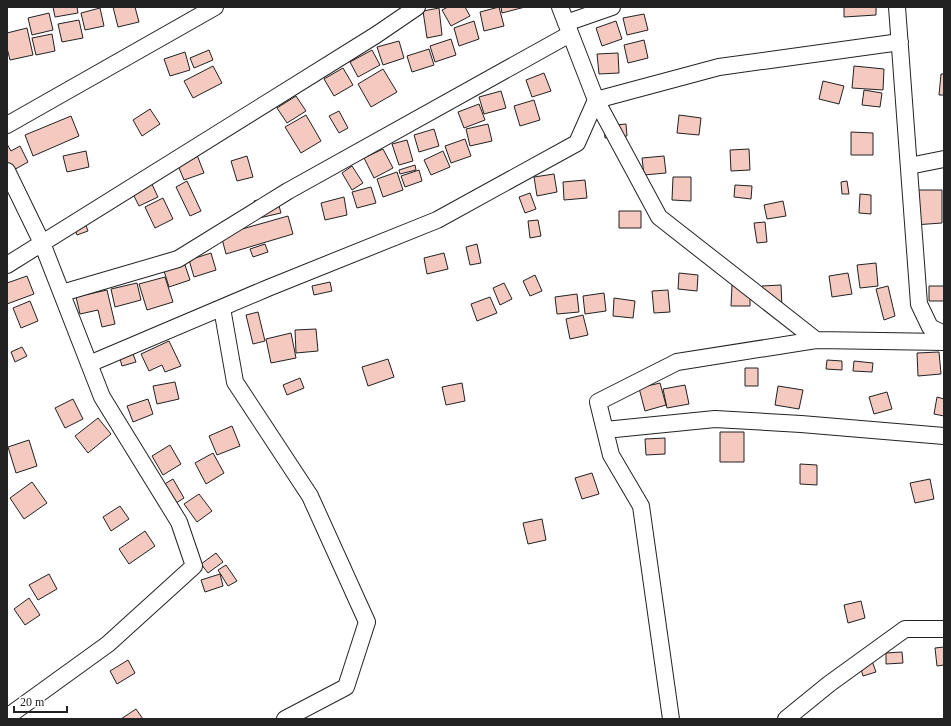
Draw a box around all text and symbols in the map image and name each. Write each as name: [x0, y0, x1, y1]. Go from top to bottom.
scale bar: [14, 688, 67, 714]
text: 20 m: [20, 695, 45, 709]

